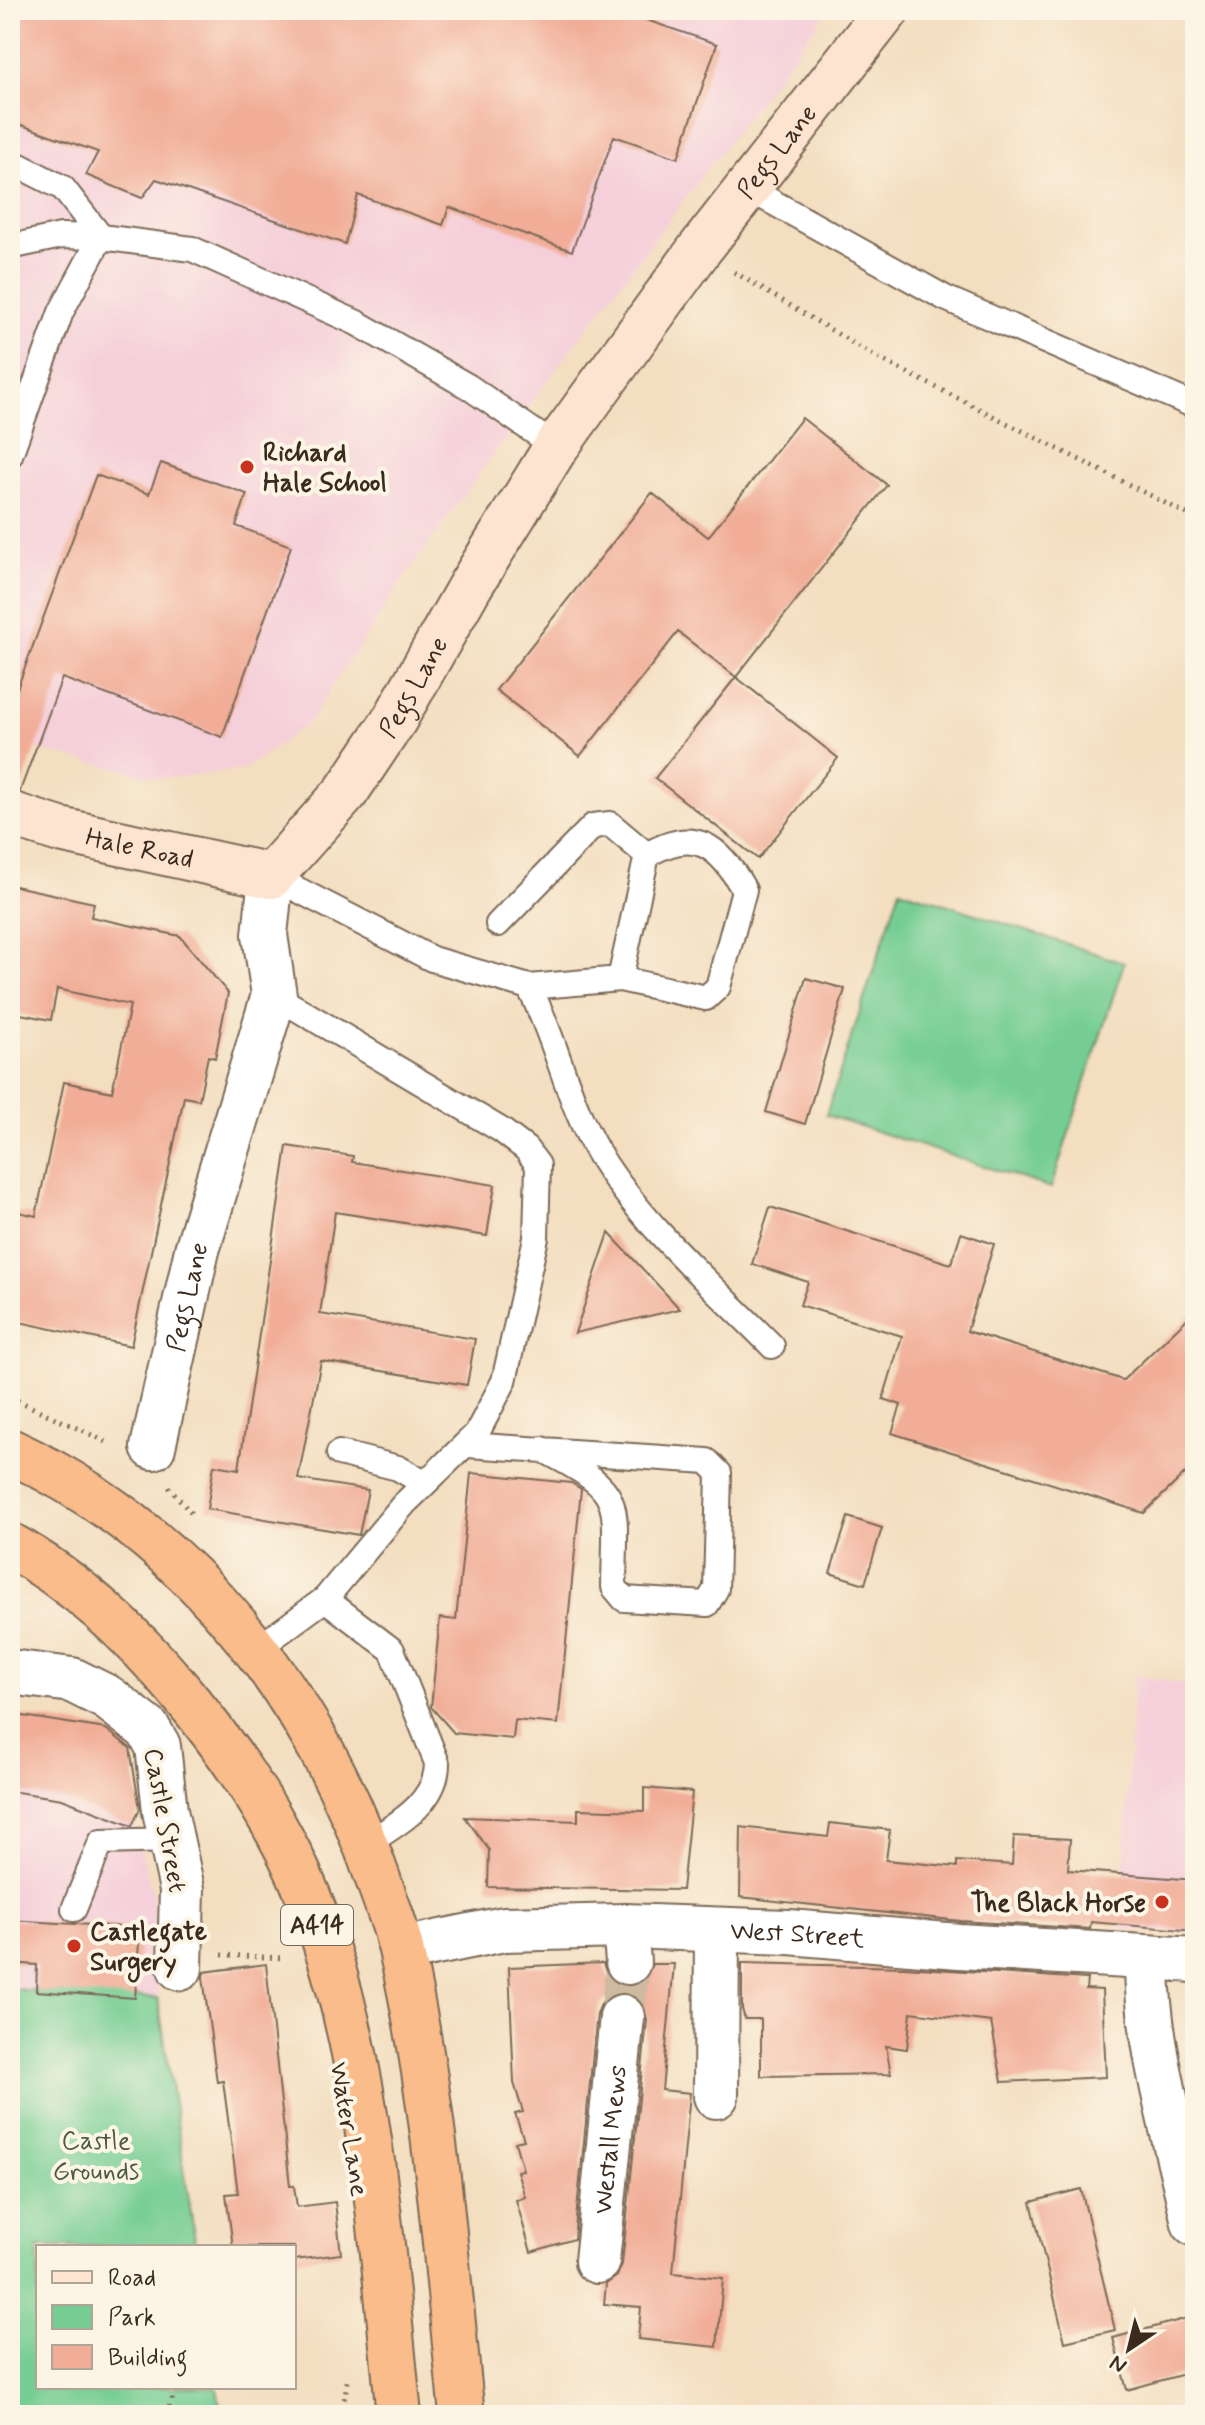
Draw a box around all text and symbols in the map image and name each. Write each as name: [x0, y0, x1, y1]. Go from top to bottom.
street label: Pegs Lane: [730, 98, 826, 207]
place label: Richard Hale School: [263, 437, 387, 501]
marker: Richard Hale School: [238, 458, 256, 476]
street label: Pegs Lane: [372, 631, 457, 745]
street label: Hale Road: [82, 821, 196, 878]
street label: Pegs Lane: [160, 1238, 217, 1355]
street label: Castle Street: [135, 1745, 193, 1895]
place label: The Black Horse: [971, 1887, 1146, 1921]
marker: The Black Horse: [1153, 1893, 1171, 1911]
road number: A414: [281, 1905, 353, 1945]
street label: West Street: [730, 1915, 866, 1957]
place label: Castlegate Surgery: [90, 1916, 207, 1983]
marker: Castlegate Surgery: [65, 1937, 83, 1955]
street label: Water Lane: [321, 2060, 375, 2199]
street label: Westall Mews: [587, 2064, 636, 2216]
park label: Castle Grounds: [53, 2125, 139, 2189]
legend: [36, 2245, 296, 2389]
text: Road: [108, 2263, 156, 2294]
text: Park: [108, 2303, 156, 2334]
north arrow: [1089, 2309, 1169, 2389]
text: Building: [108, 2343, 188, 2377]
text: N: [1105, 2348, 1133, 2379]

